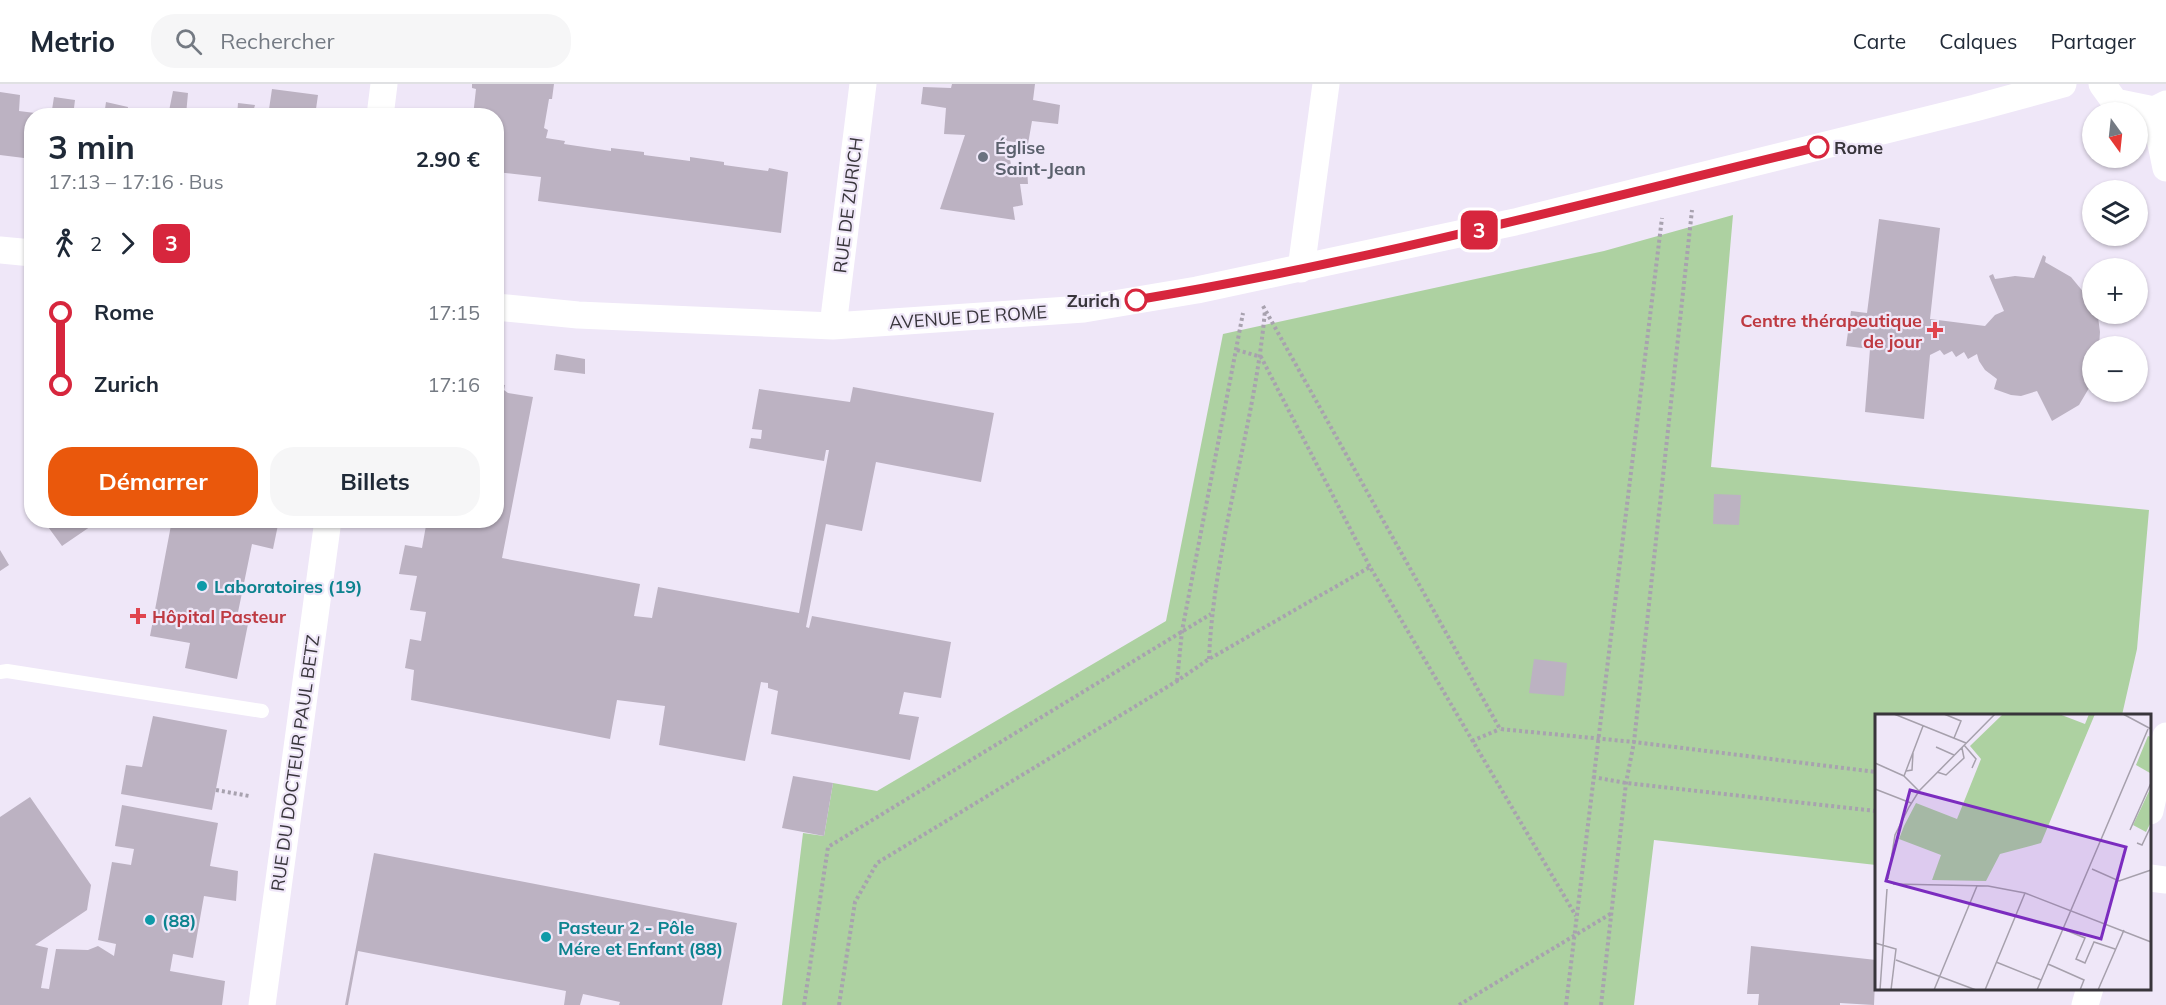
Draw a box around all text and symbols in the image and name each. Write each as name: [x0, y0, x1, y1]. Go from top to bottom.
search box: [151, 14, 571, 68]
text: Metrio: [30, 24, 115, 59]
icon: search: [172, 25, 205, 58]
text: Rechercher: [220, 27, 334, 55]
text: Carte: [1853, 28, 1906, 54]
text: Calques: [1939, 28, 2017, 54]
text: Partager: [2050, 28, 2136, 54]
north arrow: [2082, 102, 2148, 168]
map controls: [2082, 102, 2148, 402]
text: 3 min: [48, 126, 135, 167]
street label: RUE DE ZURICH: [828, 136, 868, 274]
place label: Église Saint-Jean: [995, 136, 1086, 180]
marker: Rome: [1807, 136, 1829, 158]
place label: Rome: [1834, 136, 1883, 159]
text: 2.90 €: [416, 145, 480, 173]
marker: Église Saint-Jean: [976, 150, 990, 164]
text: 17:13 – 17:16 · Bus: [48, 169, 224, 194]
button: layers: [2082, 180, 2148, 246]
line badge: 3: [1460, 210, 1498, 250]
text: 3: [1473, 217, 1485, 243]
icon: walk: [48, 227, 81, 260]
icon: forward: [111, 227, 144, 260]
text: 3: [165, 230, 178, 256]
text: 2: [90, 231, 102, 256]
button: +: [2082, 258, 2148, 324]
place label: Zurich: [1067, 289, 1120, 312]
marker: Zurich: [1125, 289, 1147, 311]
text: Rome: [94, 298, 154, 326]
text: 17:15: [427, 300, 480, 325]
street label: AVENUE DE ROME: [888, 300, 1048, 334]
place label: Centre thérapeutique de jour: [1740, 309, 1923, 353]
marker: Centre thérapeutique de jour: [1926, 321, 1944, 339]
button: −: [2082, 336, 2148, 402]
text: Zurich: [94, 370, 159, 398]
text: 17:16: [427, 372, 480, 397]
button: Démarrer: [48, 447, 258, 516]
button: Billets: [270, 447, 480, 516]
place label: Laboratoires (19): [214, 575, 362, 598]
marker: Laboratoires (19): [195, 579, 209, 593]
place label: Hôpital Pasteur: [152, 605, 287, 628]
marker: Hôpital Pasteur: [129, 607, 147, 625]
street label: RUE DU DOCTEUR PAUL BETZ: [266, 633, 324, 893]
inset map: [1875, 714, 2151, 990]
place label: (88): [162, 909, 196, 932]
marker: (88): [143, 913, 157, 927]
place label: Pasteur 2 - Pôle Mére et Enfant (88): [558, 916, 723, 960]
marker: Pasteur 2 - Pôle Mére et Enfant (88): [539, 930, 553, 944]

